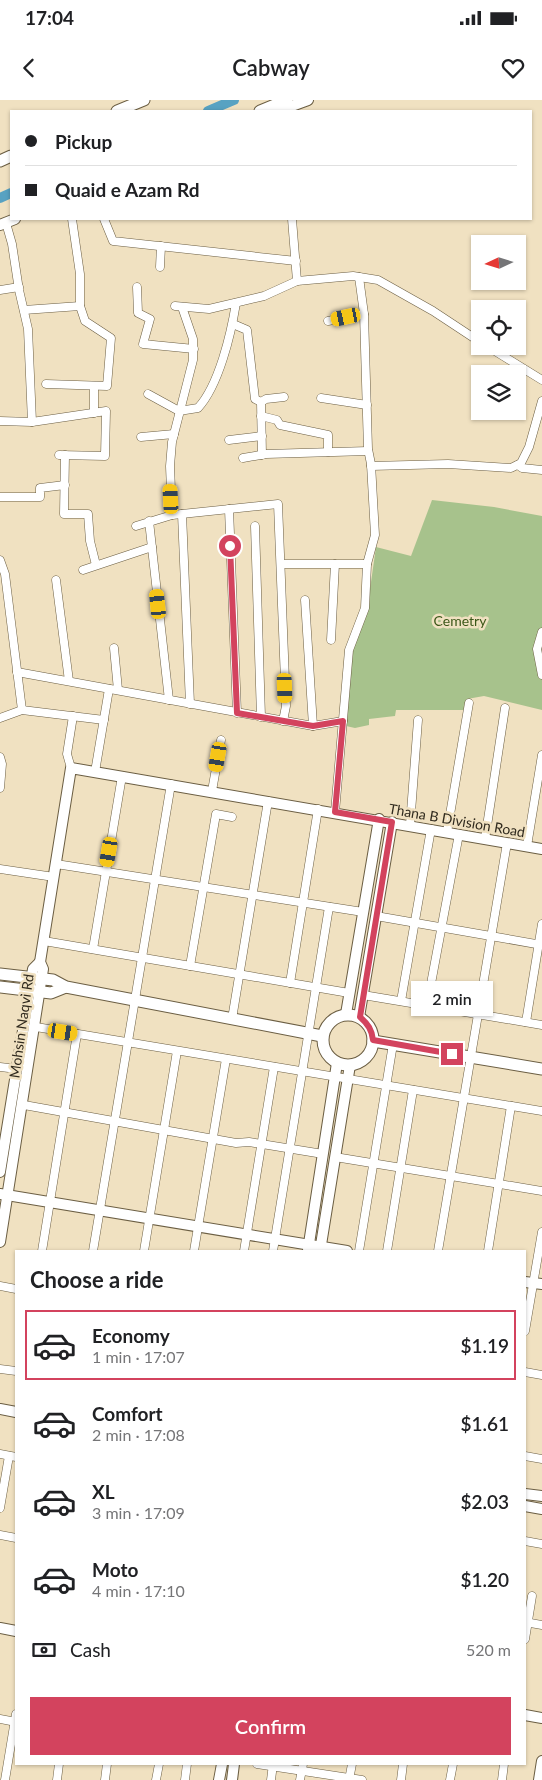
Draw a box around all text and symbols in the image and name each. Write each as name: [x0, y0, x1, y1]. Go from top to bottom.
text: 17:04: [25, 6, 74, 29]
icon: back: [15, 54, 43, 82]
text: Cabway: [232, 54, 310, 81]
icon: heart: [499, 54, 527, 82]
text: Pickup: [55, 130, 112, 153]
text: Quaid e Azam Rd: [55, 178, 200, 201]
north arrow: [471, 235, 526, 290]
map controls: [471, 235, 526, 420]
button: locate: [471, 300, 526, 355]
car: [329, 307, 362, 327]
button: layers: [471, 365, 526, 420]
car: [162, 484, 179, 514]
route start: [219, 535, 241, 557]
car: [148, 588, 167, 620]
park label: Cemetry: [434, 612, 487, 629]
car: [276, 673, 293, 703]
car: [208, 741, 227, 773]
street label: Thana B Division Road: [387, 800, 527, 840]
car: [99, 836, 118, 868]
street label: Mohsin Naqvi Rd: [5, 973, 37, 1079]
callout: 2 min: [411, 982, 493, 1016]
text: 2 min: [432, 989, 472, 1008]
car: [47, 1022, 78, 1042]
route end: [441, 1043, 463, 1065]
text: Choose a ride: [30, 1266, 164, 1293]
icon: car: [32, 1323, 77, 1368]
text: Economy: [92, 1324, 170, 1347]
text: $1.19: [460, 1334, 509, 1357]
text: 1 min · 17:07: [92, 1347, 185, 1366]
icon: car: [32, 1401, 77, 1446]
text: Comfort: [92, 1402, 163, 1425]
text: $1.61: [460, 1412, 509, 1435]
text: 2 min · 17:08: [92, 1425, 185, 1444]
icon: car: [32, 1479, 77, 1524]
text: XL: [92, 1480, 115, 1503]
text: $2.03: [460, 1490, 509, 1513]
text: 3 min · 17:09: [92, 1503, 185, 1522]
icon: car: [32, 1557, 77, 1602]
text: Moto: [92, 1558, 138, 1581]
text: $1.20: [460, 1568, 509, 1591]
text: 4 min · 17:10: [92, 1581, 185, 1600]
icon: cash: [30, 1636, 58, 1664]
text: Cash: [70, 1638, 111, 1661]
text: 520 m: [466, 1640, 511, 1659]
button: Confirm: [30, 1697, 511, 1755]

